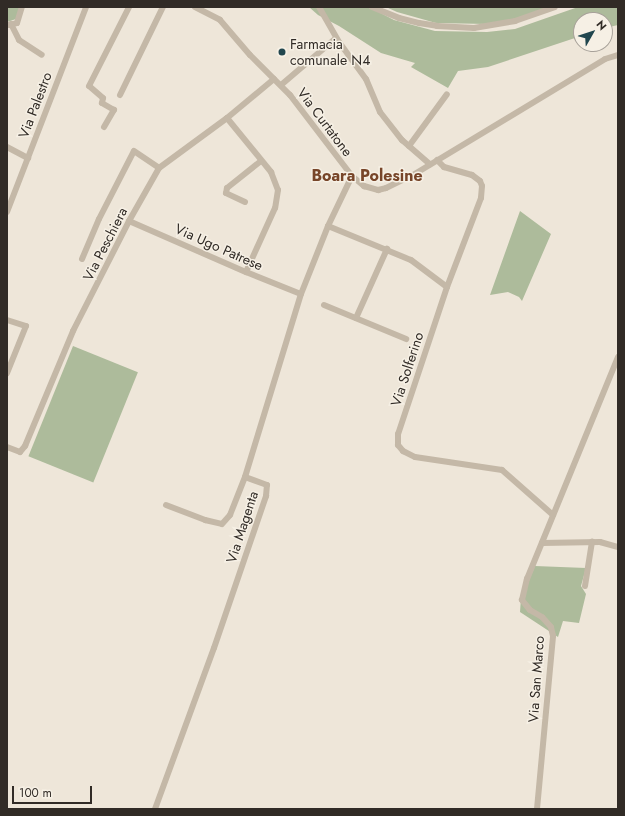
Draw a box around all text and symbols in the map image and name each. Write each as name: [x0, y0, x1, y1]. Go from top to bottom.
north arrow: [573, 12, 613, 52]
text: N: [593, 17, 611, 33]
place label: Farmacia comunale N4: [290, 36, 370, 68]
marker: Farmacia comunale N4: [277, 47, 287, 57]
street label: Via Palestro: [15, 70, 55, 140]
street label: Via Curtatone: [294, 85, 356, 159]
district label: Boara Polesine: [311, 166, 423, 186]
street label: Via Peschiera: [79, 204, 131, 284]
street label: Via Ugo Patrese: [172, 220, 266, 274]
street label: Via Solferino: [387, 330, 427, 408]
street label: Via Magenta: [222, 489, 262, 565]
street label: Via San Marco: [525, 635, 547, 723]
scale bar: [14, 778, 94, 804]
text: 100 m: [19, 784, 52, 802]

